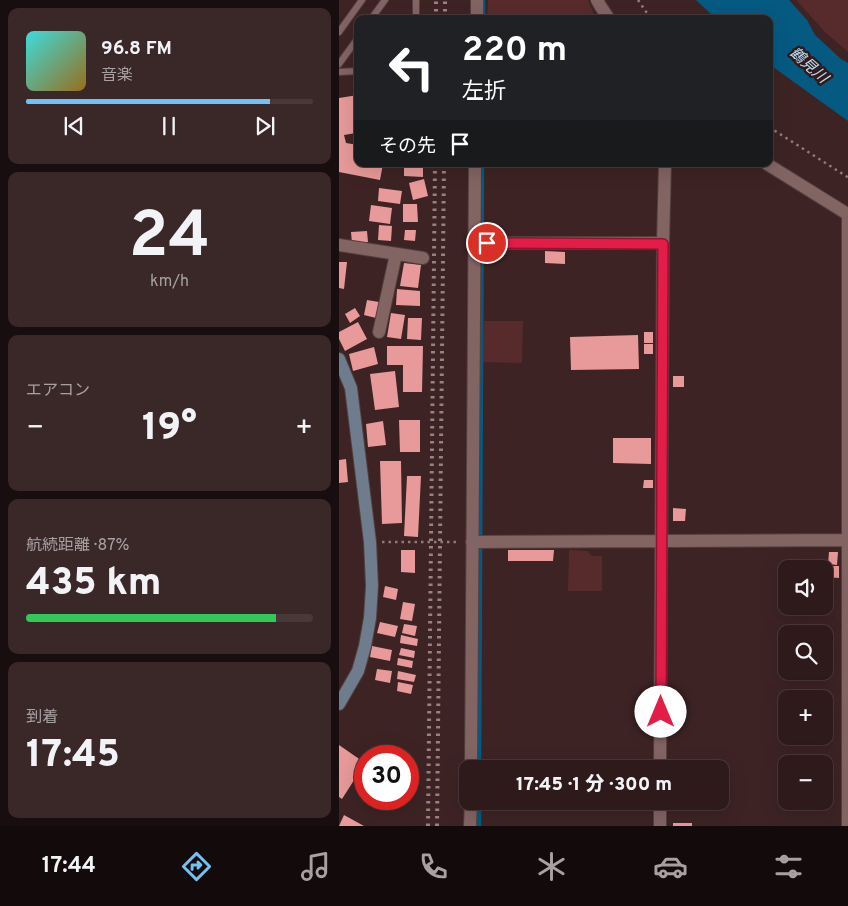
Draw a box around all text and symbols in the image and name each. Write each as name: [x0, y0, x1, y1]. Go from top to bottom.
text: 220 m: [462, 29, 567, 73]
icon: left: [379, 35, 444, 100]
text: 96.8 FM: [101, 37, 172, 61]
water label: 鶴見川: [785, 44, 833, 90]
text: 音楽: [101, 66, 133, 86]
text: 左折: [462, 79, 506, 106]
icon: previous: [60, 112, 88, 140]
icon: pause: [155, 112, 183, 140]
icon: next: [251, 112, 279, 140]
icon: arrive: [446, 130, 474, 158]
text: その先: [379, 135, 436, 159]
text: 24: [129, 198, 210, 280]
pin: [466, 222, 508, 264]
icon: arrive: [473, 229, 501, 257]
text: km/h: [150, 272, 189, 292]
text: エアコン: [26, 381, 90, 401]
text: 19°: [142, 405, 197, 454]
text: −: [26, 411, 44, 447]
text: +: [295, 411, 313, 447]
text: 航続距離 · 87%: [26, 536, 129, 556]
text: 435 km: [26, 560, 161, 609]
map controls: [778, 560, 833, 810]
button: sound: [778, 560, 833, 615]
button: search: [778, 625, 833, 680]
position arrow: [634, 685, 686, 737]
button: +: [778, 690, 833, 745]
text: 到着: [26, 708, 58, 728]
text: 17:45: [26, 732, 120, 781]
speed limit sign: 30: [354, 745, 419, 810]
button: −: [778, 755, 833, 810]
text: 17:45 · 1 分 · 300 m: [516, 773, 672, 797]
icon: directions: [179, 849, 214, 884]
icon: music: [298, 849, 333, 884]
icon: phone: [416, 849, 451, 884]
icon: climate: [534, 849, 569, 884]
icon: car: [653, 849, 688, 884]
icon: filters: [771, 849, 806, 884]
text: 17:44: [42, 853, 96, 880]

